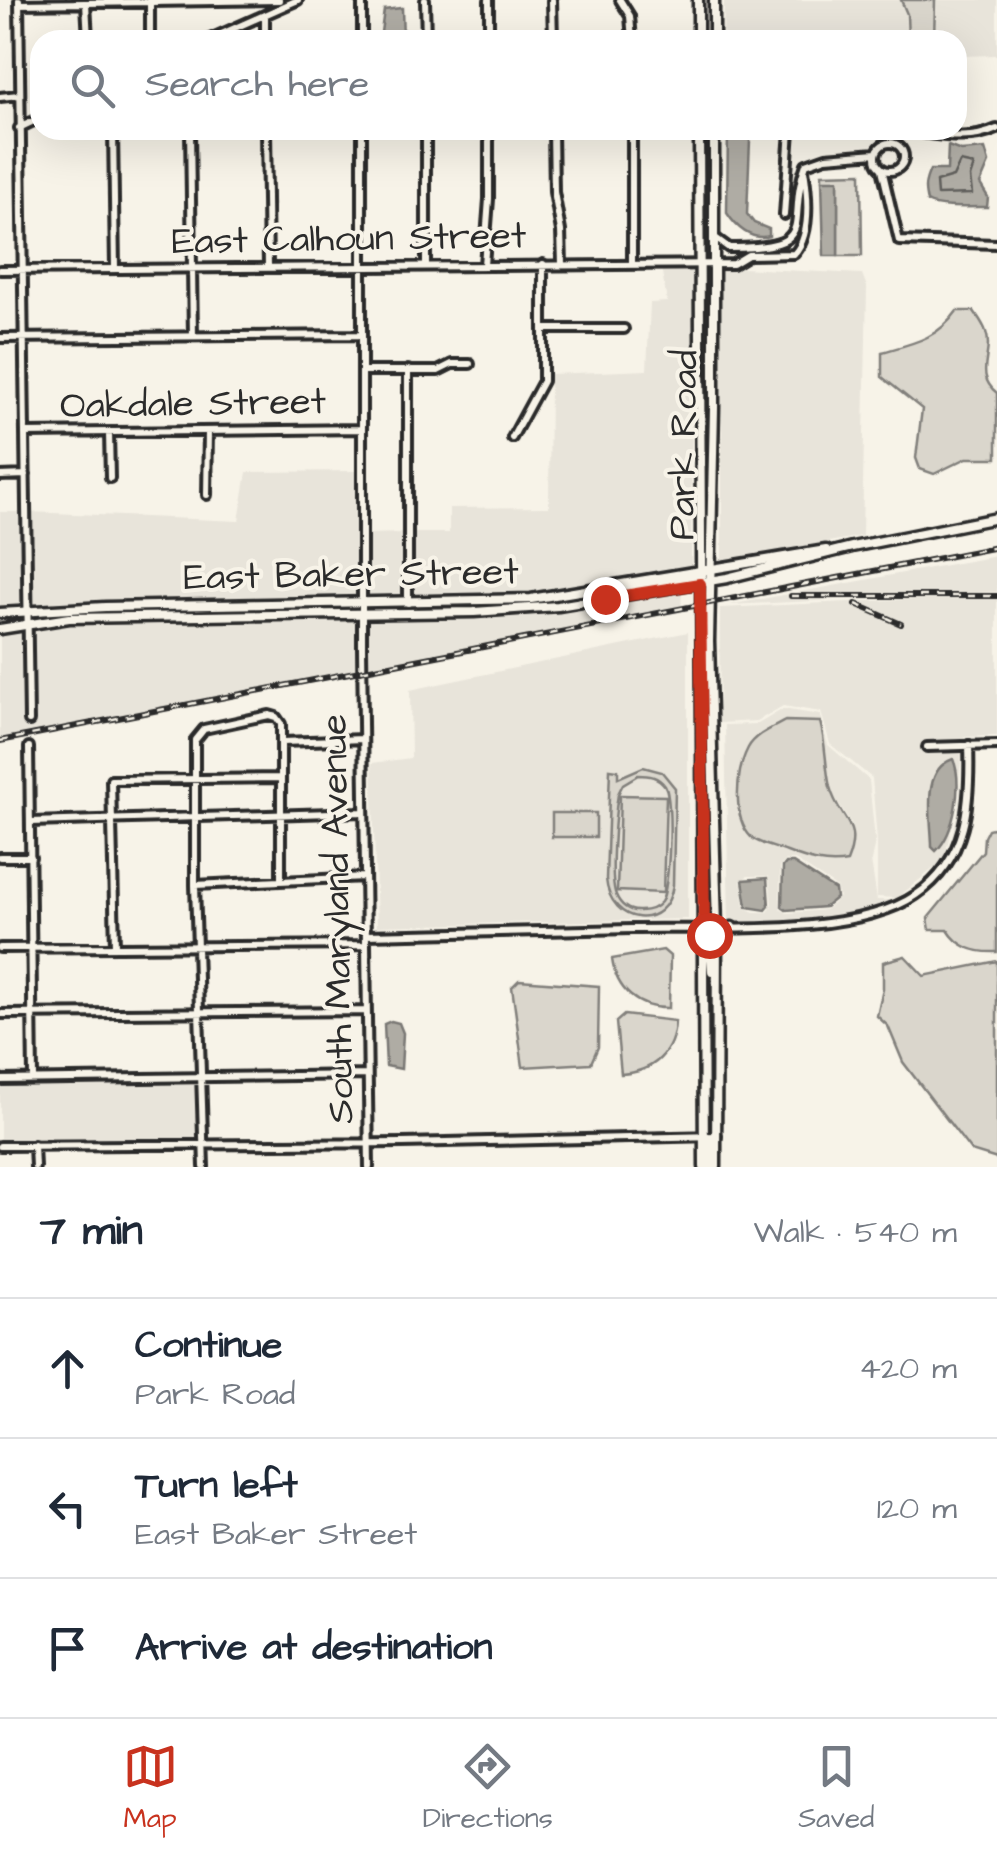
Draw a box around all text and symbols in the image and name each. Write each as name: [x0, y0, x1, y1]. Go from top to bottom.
search box: [30, 30, 967, 140]
icon: search: [65, 58, 120, 113]
text: Search here: [145, 59, 369, 111]
street label: East Calhoun Street: [171, 210, 527, 268]
street label: Park Road: [656, 349, 712, 541]
street label: Oakdale Street: [60, 376, 326, 432]
street label: East Baker Street: [183, 546, 519, 604]
route end: [583, 577, 629, 623]
street label: South Maryland Avenue: [308, 714, 369, 1124]
route start: [687, 913, 733, 959]
text: 7 min: [40, 1203, 143, 1261]
text: Walk · 540 m: [753, 1210, 957, 1255]
text: Continue: [135, 1320, 282, 1372]
icon: ahead: [40, 1341, 95, 1396]
text: 420 m: [859, 1346, 957, 1391]
text: Park Road: [135, 1372, 295, 1417]
text: Turn left: [135, 1460, 298, 1512]
icon: left: [40, 1481, 95, 1536]
text: 120 m: [877, 1486, 957, 1531]
text: East Baker Street: [135, 1512, 417, 1557]
icon: arrive: [40, 1621, 95, 1676]
text: Arrive at destination: [135, 1622, 492, 1674]
tab: Map: [123, 1739, 178, 1838]
tab: Directions: [423, 1739, 553, 1838]
tab: Saved: [798, 1739, 874, 1838]

